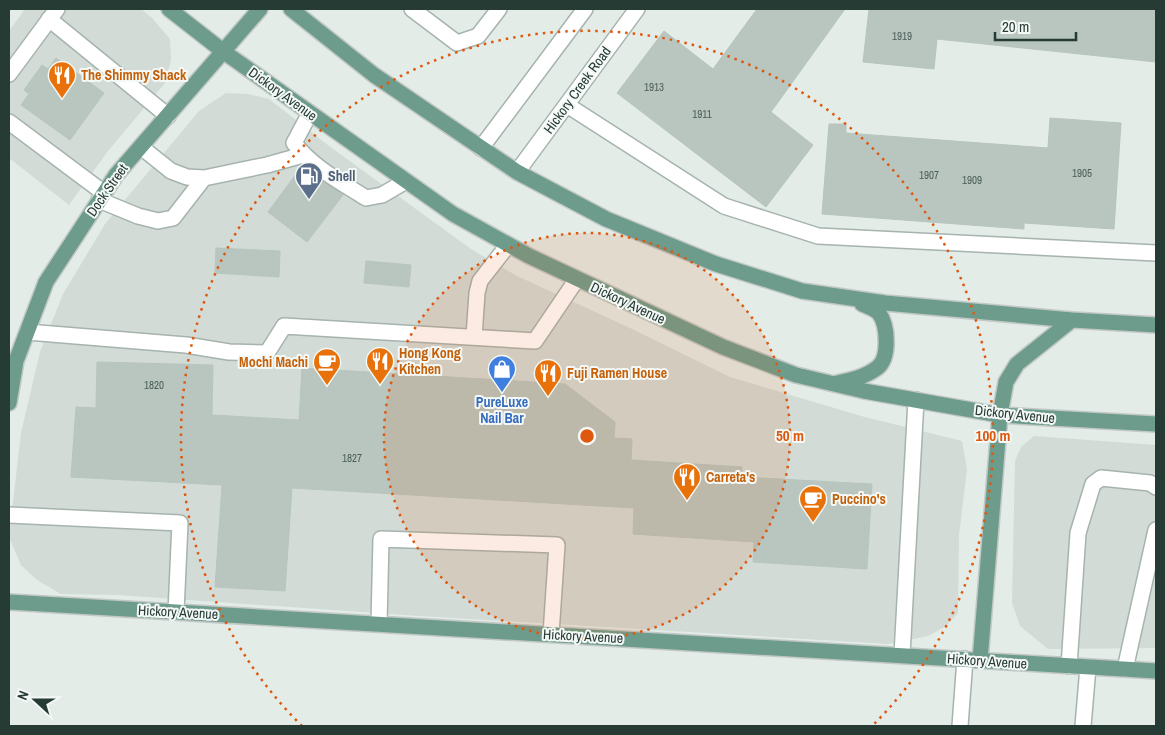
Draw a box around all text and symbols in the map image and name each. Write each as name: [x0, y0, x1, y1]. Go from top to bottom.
scale bar: [995, 10, 1076, 42]
text: 20 m: [1002, 16, 1029, 37]
house number: 1919: [892, 29, 912, 43]
street label: Hickory Creek Road: [539, 43, 615, 137]
restaurant icon: The Shimmy Shack: [47, 60, 77, 99]
street label: Dickory Avenue: [245, 63, 321, 125]
place label: The Shimmy Shack: [81, 66, 187, 84]
house number: 1913: [644, 80, 664, 94]
house number: 1911: [692, 107, 712, 121]
street label: Dock Street: [82, 160, 132, 220]
fuel station icon: Shell: [294, 161, 324, 200]
house number: 1905: [1072, 166, 1092, 180]
place label: Shell: [328, 167, 355, 185]
house number: 1907: [919, 168, 939, 182]
house number: 1909: [962, 173, 982, 187]
street label: Dickory Avenue: [588, 278, 668, 328]
place label: Hong Kong Kitchen: [399, 344, 461, 378]
restaurant icon: Hong Kong Kitchen: [365, 346, 395, 385]
cafe icon: Mochi Machi: [312, 347, 342, 386]
place label: Mochi Machi: [239, 353, 308, 371]
shop icon: PureLuxe Nail Bar: [487, 354, 517, 393]
restaurant icon: Fuji Ramen House: [533, 358, 563, 397]
place label: Fuji Ramen House: [567, 364, 667, 382]
house number: 1820: [144, 378, 164, 392]
place label: PureLuxe Nail Bar: [476, 393, 528, 427]
street label: Dickory Avenue: [974, 401, 1056, 427]
text: 50 m: [776, 425, 804, 446]
text: 100 m: [976, 425, 1010, 446]
centre of rings: [578, 427, 596, 445]
house number: 1827: [342, 451, 362, 465]
restaurant icon: Carreta's: [672, 462, 702, 501]
place label: Carreta's: [706, 468, 755, 486]
cafe icon: Puccino's: [798, 484, 828, 523]
place label: Puccino's: [832, 490, 886, 508]
street label: Hickory Avenue: [137, 601, 219, 623]
street label: Hickory Avenue: [542, 625, 624, 647]
street label: Hickory Avenue: [946, 649, 1028, 673]
north arrow: [10, 675, 60, 725]
text: N: [13, 688, 33, 702]

